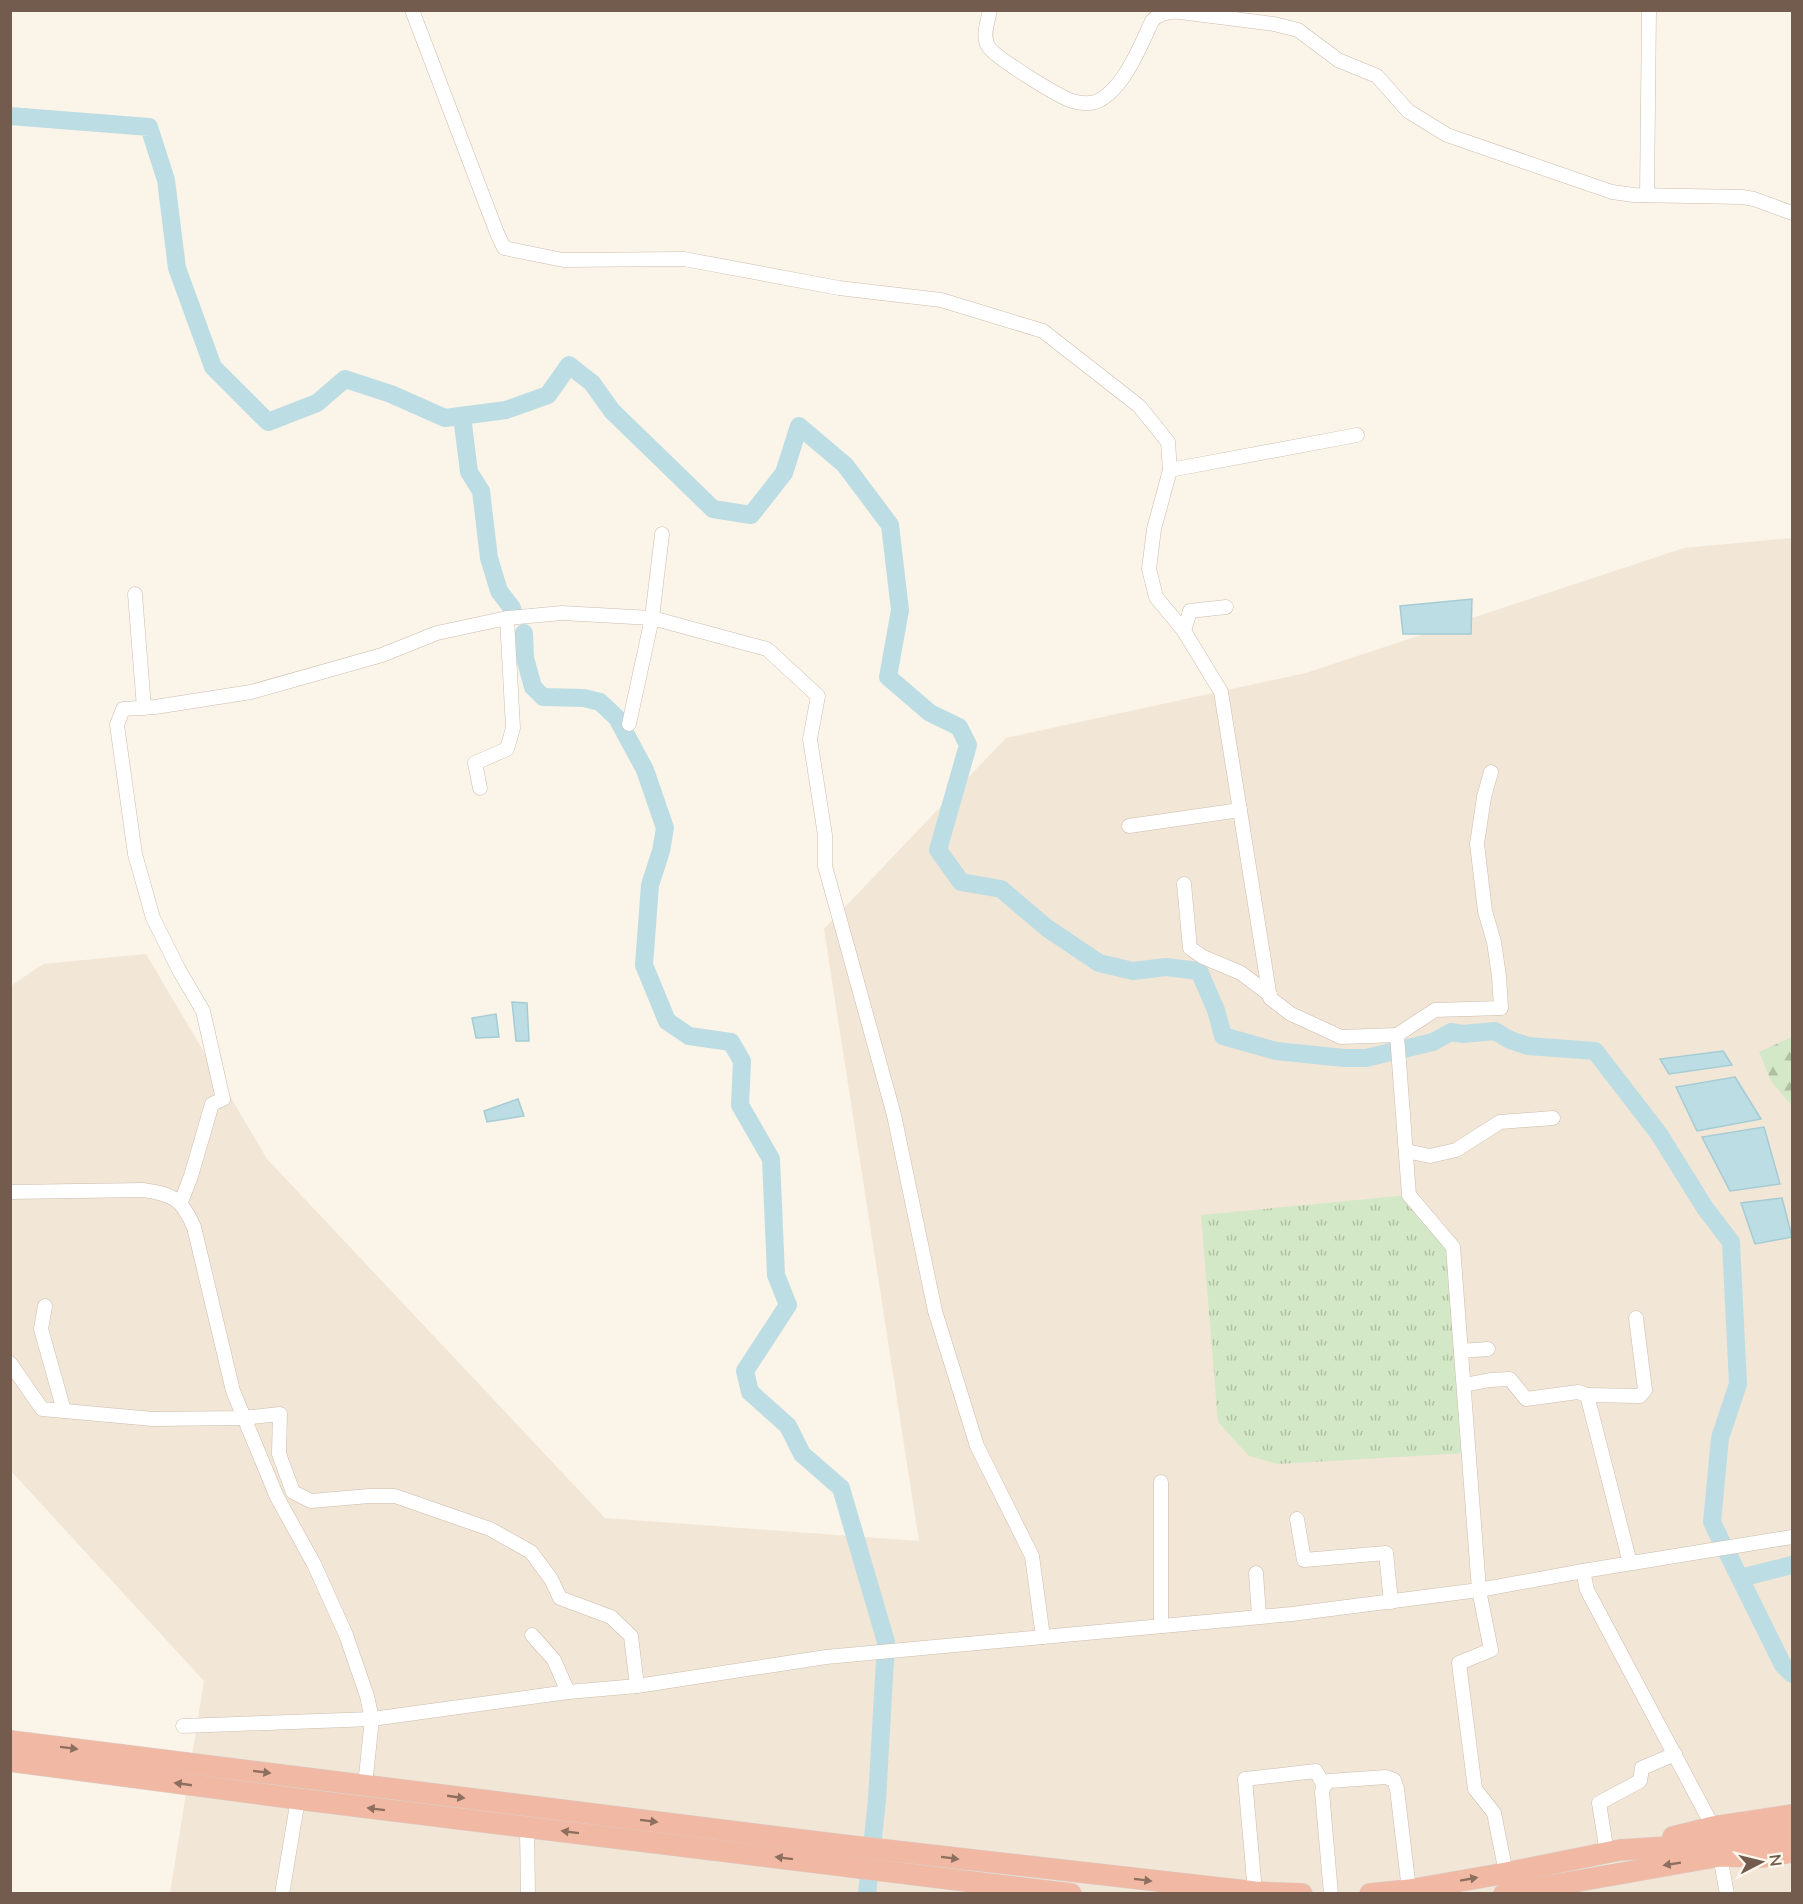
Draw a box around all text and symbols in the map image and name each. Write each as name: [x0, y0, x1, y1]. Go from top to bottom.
one-way arrow: [59, 1744, 78, 1753]
one-way arrow: [253, 1768, 272, 1777]
one-way arrow: [173, 1779, 192, 1788]
one-way arrow: [446, 1792, 465, 1802]
one-way arrow: [367, 1804, 386, 1813]
one-way arrow: [640, 1817, 659, 1826]
one-way arrow: [560, 1827, 579, 1837]
north arrow: [1731, 1832, 1791, 1892]
one-way arrow: [775, 1853, 794, 1862]
one-way arrow: [940, 1853, 959, 1862]
text: N: [1763, 1853, 1787, 1868]
one-way arrow: [1662, 1860, 1681, 1869]
one-way arrow: [1134, 1875, 1153, 1884]
one-way arrow: [1460, 1875, 1479, 1884]

